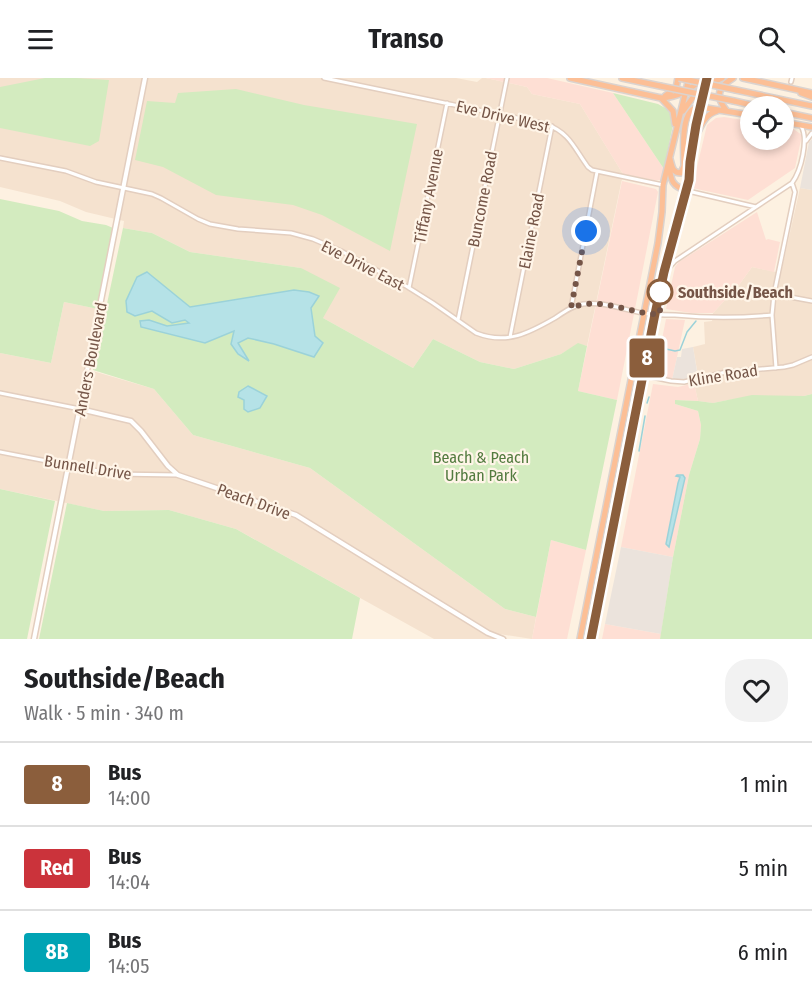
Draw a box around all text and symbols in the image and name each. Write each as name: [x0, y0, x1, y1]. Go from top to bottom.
icon: menu: [24, 23, 57, 56]
text: Transo: [368, 23, 444, 55]
icon: search: [755, 23, 788, 56]
map controls: [740, 96, 794, 150]
button: locate: [740, 96, 794, 150]
street label: Eve Drive West: [454, 97, 552, 137]
street label: Tiffany Avenue: [410, 147, 447, 245]
street label: Buncome Road: [464, 149, 501, 249]
street label: Elaine Road: [515, 192, 548, 271]
your location: [571, 216, 601, 246]
street label: Eve Drive East: [318, 236, 408, 295]
marker: Southside/Beach: [647, 279, 673, 305]
place label: Southside/Beach: [678, 283, 793, 302]
street label: Anders Boulevard: [70, 301, 111, 417]
line badge: 8: [628, 338, 666, 378]
text: 8: [641, 345, 653, 371]
street label: Kline Road: [687, 361, 759, 390]
park label: Beach & Peach Urban Park: [433, 448, 529, 485]
street label: Bunnell Drive: [43, 451, 133, 484]
street label: Peach Drive: [215, 479, 293, 523]
button: heart: [725, 659, 788, 722]
text: Southside/Beach: [24, 662, 225, 695]
text: Walk · 5 min · 340 m: [24, 701, 184, 725]
text: Bus: [108, 759, 141, 786]
text: 8: [51, 771, 63, 797]
text: 1 min: [740, 771, 788, 798]
text: 14:00: [108, 786, 151, 810]
text: Bus: [108, 843, 141, 870]
text: Red: [40, 855, 74, 881]
text: 5 min: [739, 855, 788, 882]
text: 14:04: [108, 870, 150, 894]
text: Bus: [108, 927, 141, 954]
text: 8B: [46, 939, 68, 965]
text: 6 min: [738, 939, 788, 966]
text: 14:05: [108, 954, 149, 978]

